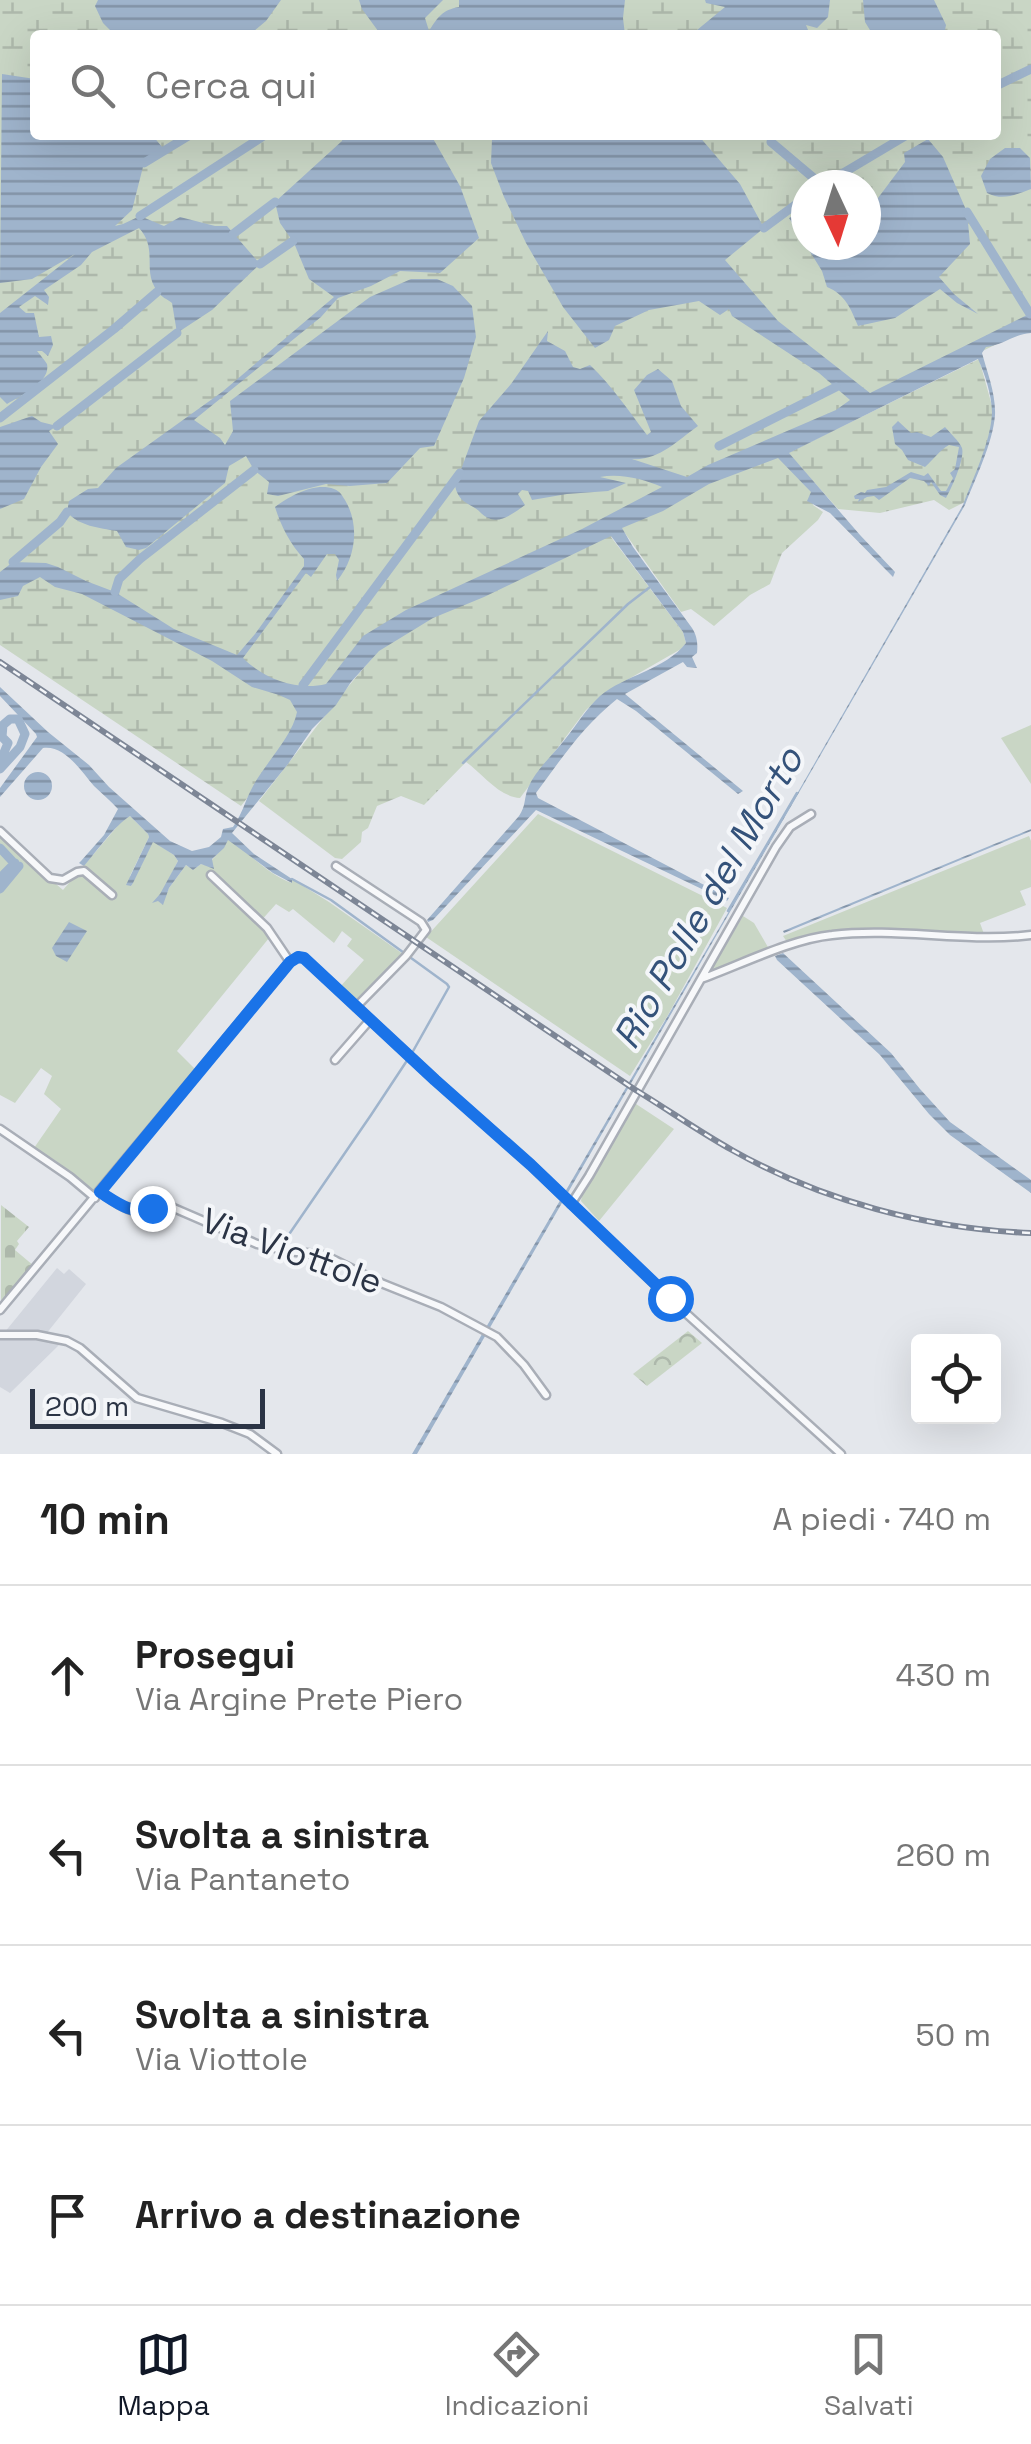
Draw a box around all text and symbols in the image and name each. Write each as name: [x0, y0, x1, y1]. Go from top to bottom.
search box: [30, 30, 1001, 140]
icon: search: [65, 58, 120, 113]
text: Cerca qui: [145, 61, 317, 109]
north arrow: [791, 170, 881, 260]
water label: Rio Polle del Morto: [602, 737, 815, 1057]
route end: [130, 1186, 176, 1232]
street label: Via Viottole: [196, 1198, 388, 1304]
route start: [648, 1276, 694, 1322]
map controls: [911, 1334, 1001, 1424]
button: locate: [911, 1334, 1001, 1424]
scale bar: [30, 1384, 265, 1428]
text: 200 m: [45, 1388, 129, 1424]
text: 10 min: [40, 1493, 170, 1546]
text: A piedi · 740 m: [772, 1499, 991, 1539]
text: Prosegui: [135, 1631, 295, 1679]
icon: ahead: [40, 1648, 95, 1703]
text: 430 m: [895, 1655, 991, 1695]
text: Via Argine Prete Piero: [135, 1679, 463, 1719]
text: Svolta a sinistra: [135, 1811, 429, 1859]
icon: left: [40, 1828, 95, 1883]
text: 260 m: [896, 1835, 991, 1875]
text: Via Pantaneto: [135, 1859, 351, 1899]
text: Svolta a sinistra: [135, 1991, 429, 2039]
icon: left: [40, 2008, 95, 2063]
text: 50 m: [916, 2015, 991, 2055]
text: Via Viottole: [135, 2039, 308, 2079]
icon: arrive: [40, 2188, 95, 2243]
text: Arrivo a destinazione: [135, 2191, 521, 2239]
tab: Mappa: [117, 2327, 210, 2423]
tab: Indicazioni: [445, 2327, 589, 2423]
tab: Salvati: [824, 2327, 914, 2423]

